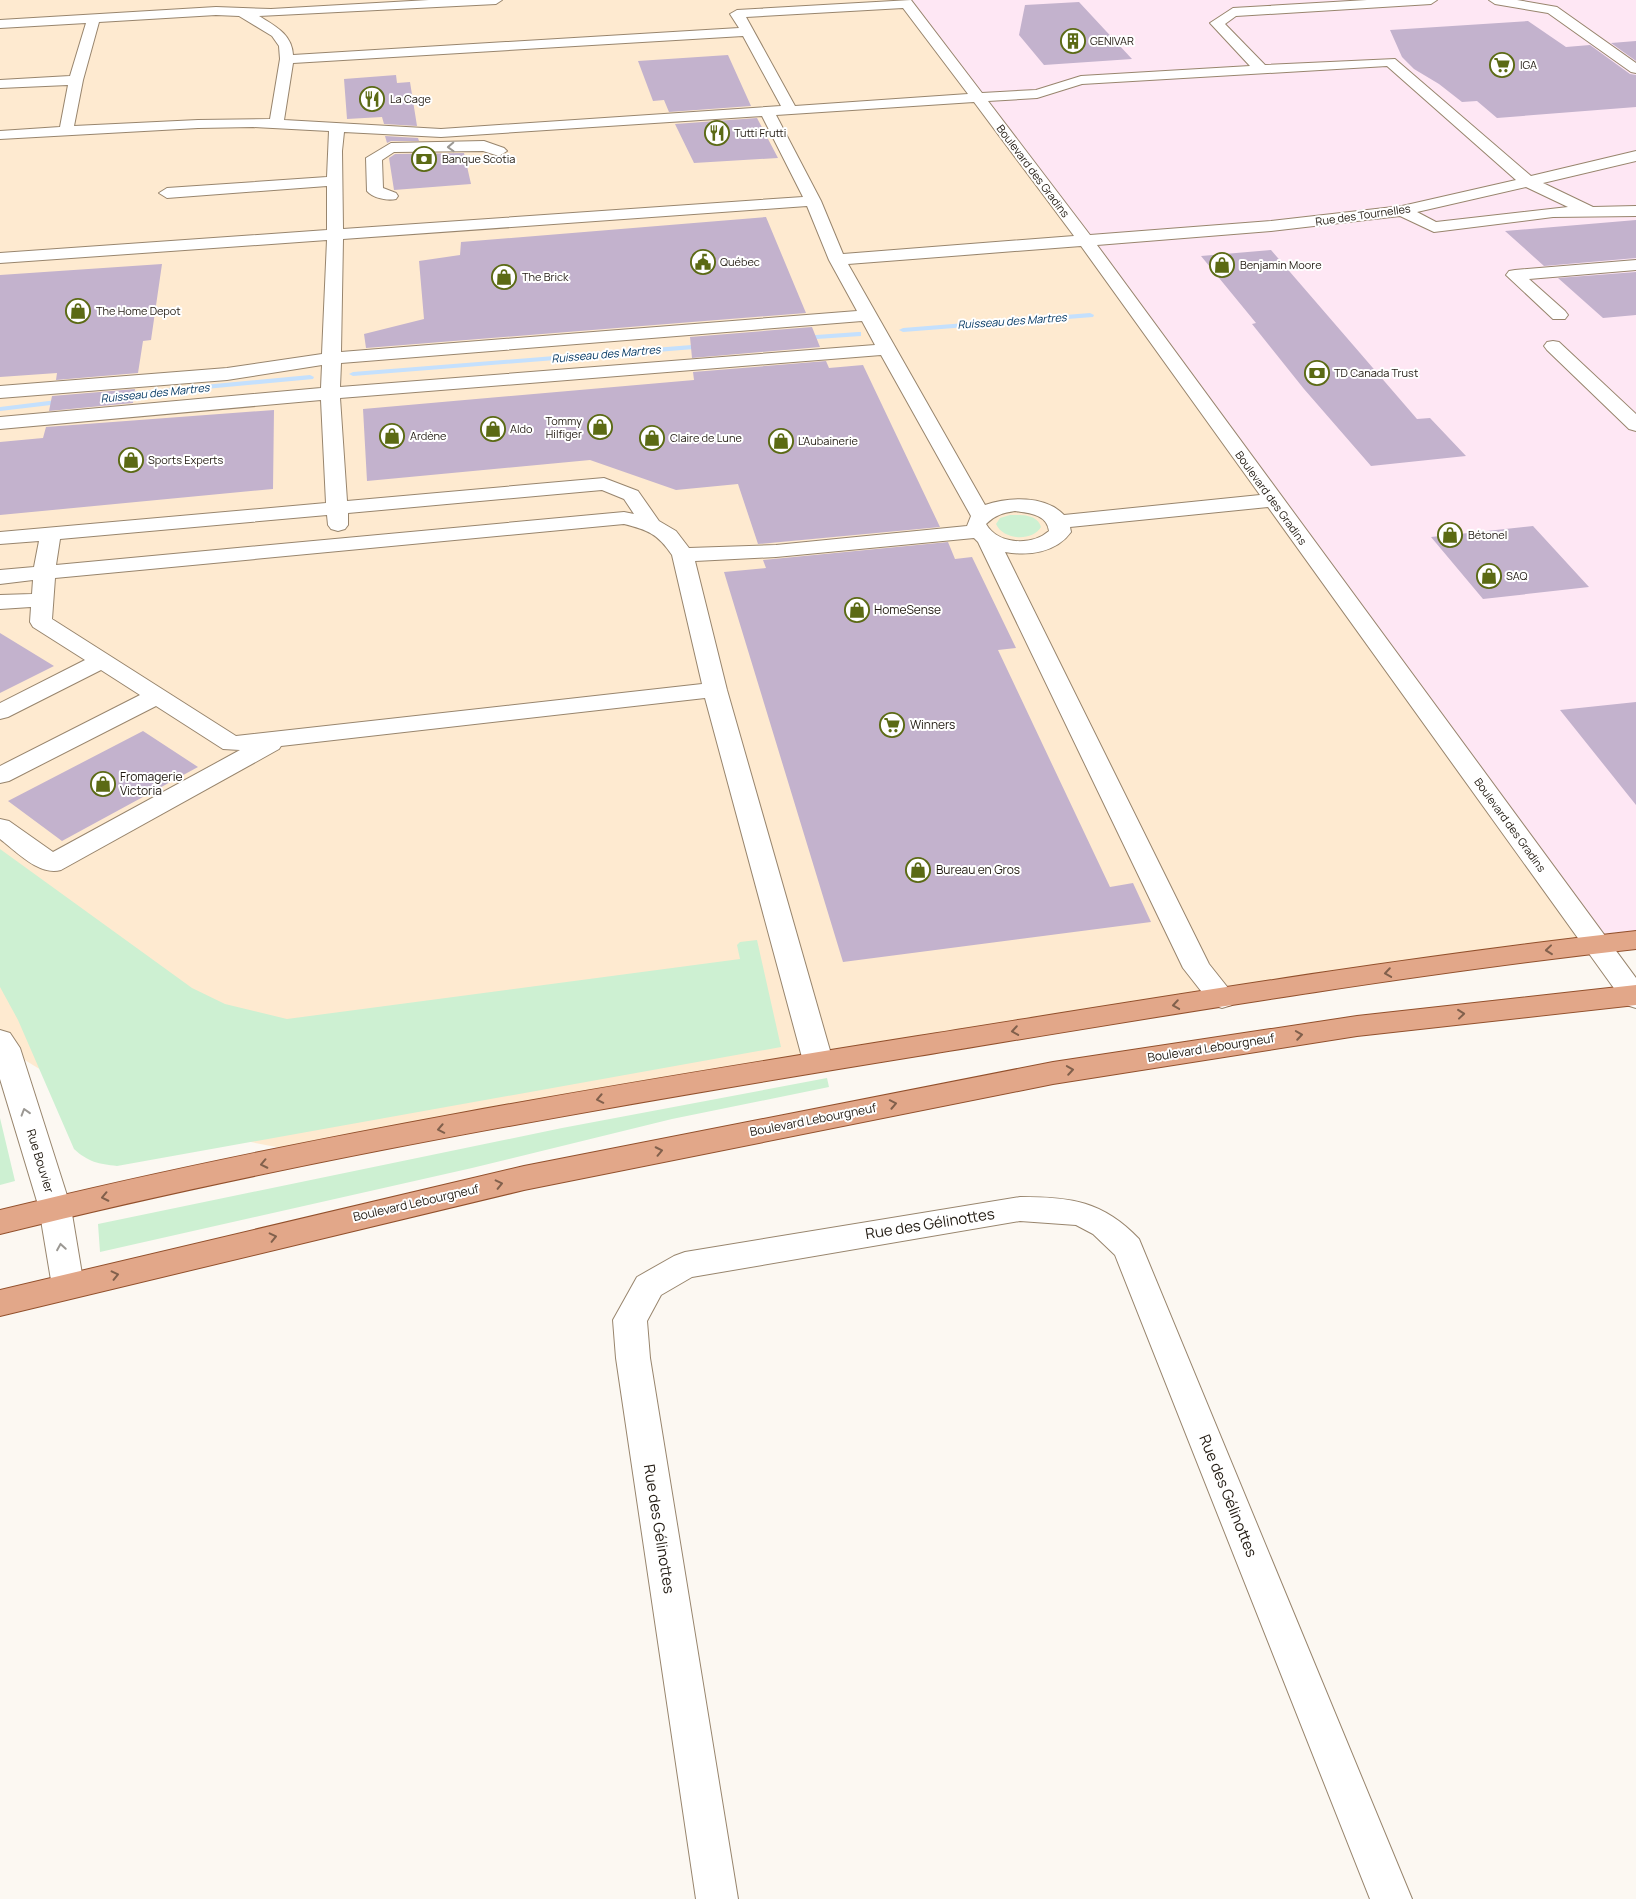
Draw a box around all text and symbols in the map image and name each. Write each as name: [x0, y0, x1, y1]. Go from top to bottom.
building icon: GENIVAR: [1060, 28, 1086, 54]
place label: GENIVAR: [1090, 33, 1134, 48]
supermarket icon: IGA: [1489, 52, 1515, 78]
place label: IGA: [1520, 57, 1537, 72]
restaurant icon: La Cage: [359, 86, 385, 112]
place label: La Cage: [390, 91, 431, 106]
restaurant icon: Tutti Frutti: [704, 120, 730, 146]
street label: Boulevard des Gradins: [994, 121, 1073, 220]
place label: Tutti Frutti: [734, 125, 786, 140]
one-way arrow: [447, 141, 455, 152]
bank icon: Banque Scotia: [411, 146, 437, 172]
place label: Banque Scotia: [442, 151, 515, 166]
street label: Rue des Tournelles: [1314, 200, 1412, 229]
public building icon: Québec: [690, 249, 716, 275]
shop icon: Benjamin Moore: [1209, 252, 1235, 278]
place label: Québec: [720, 254, 760, 269]
place label: Benjamin Moore: [1240, 257, 1322, 272]
shop icon: The Brick: [491, 264, 517, 290]
place label: The Brick: [522, 269, 569, 284]
shop icon: The Home Depot: [65, 298, 91, 324]
place label: The Home Depot: [96, 303, 181, 318]
water label: Ruisseau des Martres: [957, 309, 1068, 332]
water label: Ruisseau des Martres: [551, 341, 662, 366]
bank icon: TD Canada Trust: [1304, 360, 1330, 386]
place label: TD Canada Trust: [1334, 365, 1418, 380]
water label: Ruisseau des Martres: [100, 379, 211, 406]
place label: Tommy Hilfiger: [546, 413, 582, 441]
shop icon: Tommy Hilfiger: [587, 414, 613, 440]
shop icon: Aldo: [480, 416, 506, 442]
place label: Aldo: [510, 421, 533, 436]
shop icon: Ardène: [379, 423, 405, 449]
shop icon: Claire de Lune: [639, 425, 665, 451]
place label: Ardène: [410, 428, 447, 443]
shop icon: L'Aubainerie: [768, 428, 794, 454]
place label: Claire de Lune: [670, 430, 742, 445]
place label: L'Aubainerie: [798, 433, 858, 448]
shop icon: Sports Experts: [118, 447, 144, 473]
street label: Boulevard des Gradins: [1232, 448, 1311, 548]
place label: Sports Experts: [148, 452, 224, 467]
shop icon: Bétonel: [1437, 522, 1463, 548]
place label: Bétonel: [1468, 527, 1507, 542]
shop icon: SAQ: [1476, 563, 1502, 589]
place label: SAQ: [1506, 568, 1528, 583]
shop icon: HomeSense: [844, 597, 870, 623]
place label: HomeSense: [874, 601, 941, 618]
supermarket icon: Winners: [879, 712, 905, 738]
place label: Winners: [910, 716, 955, 733]
place label: Fromagerie Victoria: [120, 768, 182, 799]
shop icon: Fromagerie Victoria: [90, 771, 116, 797]
street label: Boulevard des Gradins: [1471, 775, 1550, 875]
shop icon: Bureau en Gros: [905, 857, 931, 883]
place label: Bureau en Gros: [936, 861, 1020, 878]
one-way arrow: [1545, 944, 1553, 955]
one-way arrow: [1384, 967, 1392, 978]
one-way arrow: [1171, 1000, 1180, 1010]
one-way arrow: [1457, 1009, 1465, 1020]
one-way arrow: [1011, 1025, 1019, 1035]
street label: Boulevard Lebourgneuf: [1146, 1029, 1276, 1066]
one-way arrow: [1295, 1030, 1304, 1040]
one-way arrow: [1066, 1065, 1074, 1076]
one-way arrow: [596, 1093, 605, 1103]
street label: Boulevard Lebourgneuf: [748, 1099, 878, 1140]
one-way arrow: [888, 1099, 897, 1110]
one-way arrow: [20, 1108, 30, 1116]
one-way arrow: [436, 1123, 445, 1134]
street label: Rue Bouvier: [23, 1127, 58, 1196]
one-way arrow: [654, 1146, 663, 1156]
one-way arrow: [260, 1158, 269, 1169]
one-way arrow: [495, 1179, 504, 1190]
street label: Boulevard Lebourgneuf: [351, 1180, 481, 1225]
one-way arrow: [101, 1192, 110, 1202]
street label: Rue des Gélinottes: [864, 1203, 996, 1244]
one-way arrow: [269, 1232, 278, 1243]
one-way arrow: [57, 1243, 67, 1251]
one-way arrow: [111, 1270, 120, 1281]
street label: Rue des Gélinottes: [1194, 1431, 1263, 1560]
street label: Rue des Gélinottes: [639, 1463, 680, 1595]

